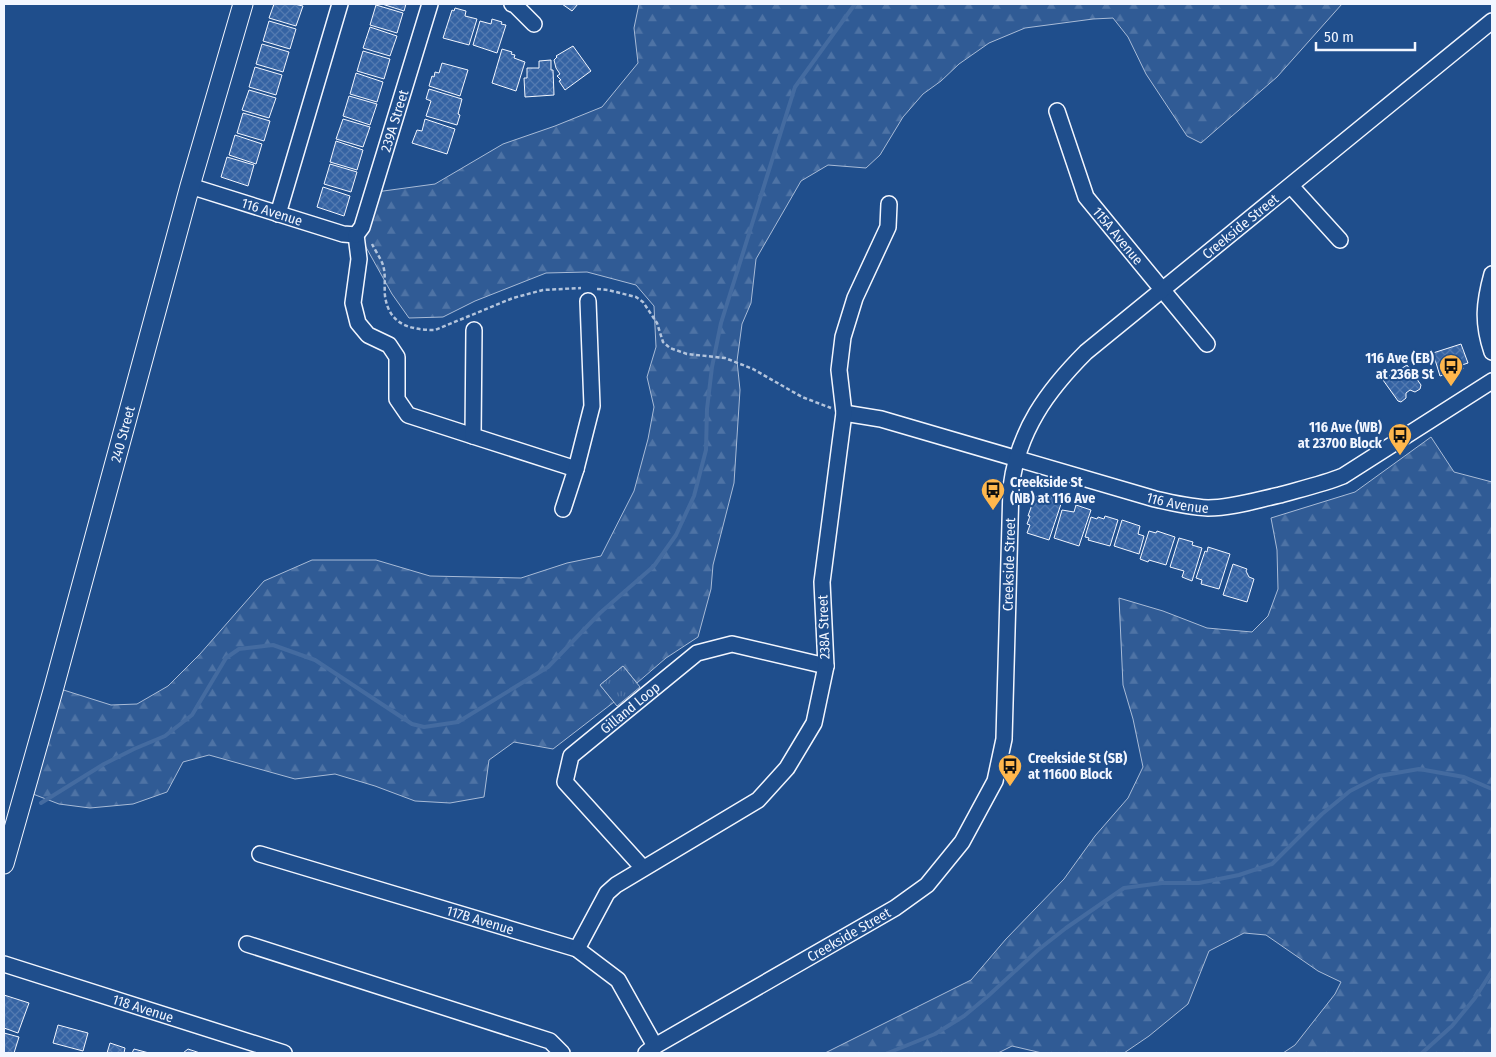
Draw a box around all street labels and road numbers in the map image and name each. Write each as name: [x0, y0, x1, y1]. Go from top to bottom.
street label: 239A Street: [377, 87, 412, 154]
street label: Creekside Street: [1199, 190, 1282, 262]
street label: 116 Avenue: [239, 194, 305, 229]
street label: 115A Avenue: [1089, 203, 1147, 268]
street label: 240 Street: [107, 404, 139, 464]
street label: 116 Avenue: [1144, 488, 1209, 517]
street label: Creekside Street: [999, 517, 1019, 611]
street label: 238A Street: [814, 594, 834, 660]
street label: Gilland Loop: [597, 678, 663, 737]
street label: 117B Avenue: [445, 902, 516, 938]
street label: Creekside Street: [804, 904, 894, 965]
street label: 118 Avenue: [110, 991, 176, 1026]

